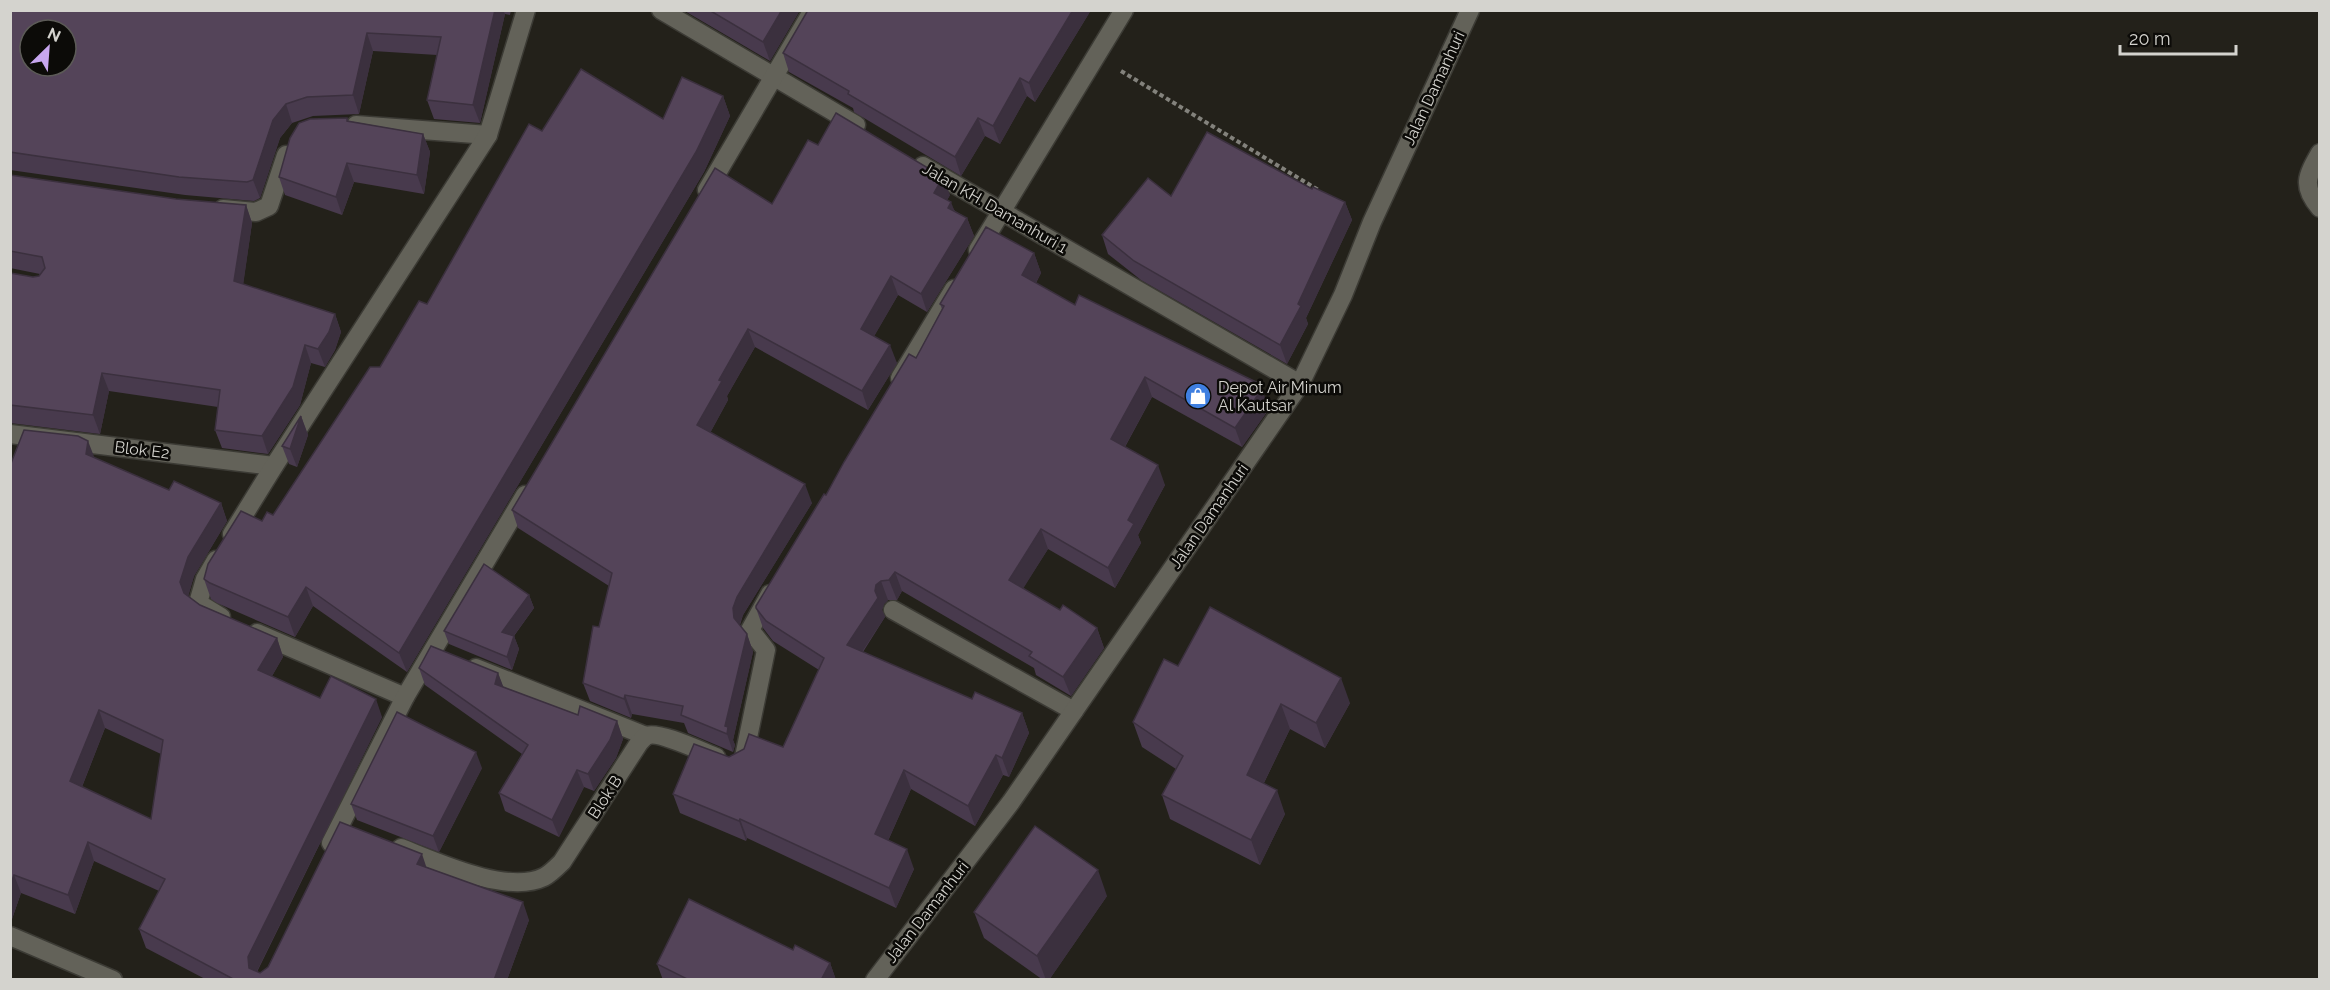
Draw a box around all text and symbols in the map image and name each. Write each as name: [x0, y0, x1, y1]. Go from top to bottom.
north arrow: [18, 18, 78, 78]
scale bar: [2120, 18, 2236, 56]
text: N: [45, 24, 64, 46]
street label: Jalan Damanhuri: [1399, 28, 1469, 148]
text: 20 m: [2129, 28, 2171, 49]
street label: Jalan KH. Damanhuri 1: [919, 159, 1071, 257]
place label: Depot Air Minum Al Kautsar: [1218, 378, 1342, 415]
shop icon: Depot Air Minum Al Kautsar: [1183, 381, 1213, 411]
street label: Blok E2: [113, 437, 171, 463]
street label: Jalan Damanhuri: [1166, 460, 1252, 572]
street label: Blok B: [584, 772, 626, 822]
street label: Jalan Damanhuri: [881, 857, 973, 967]

